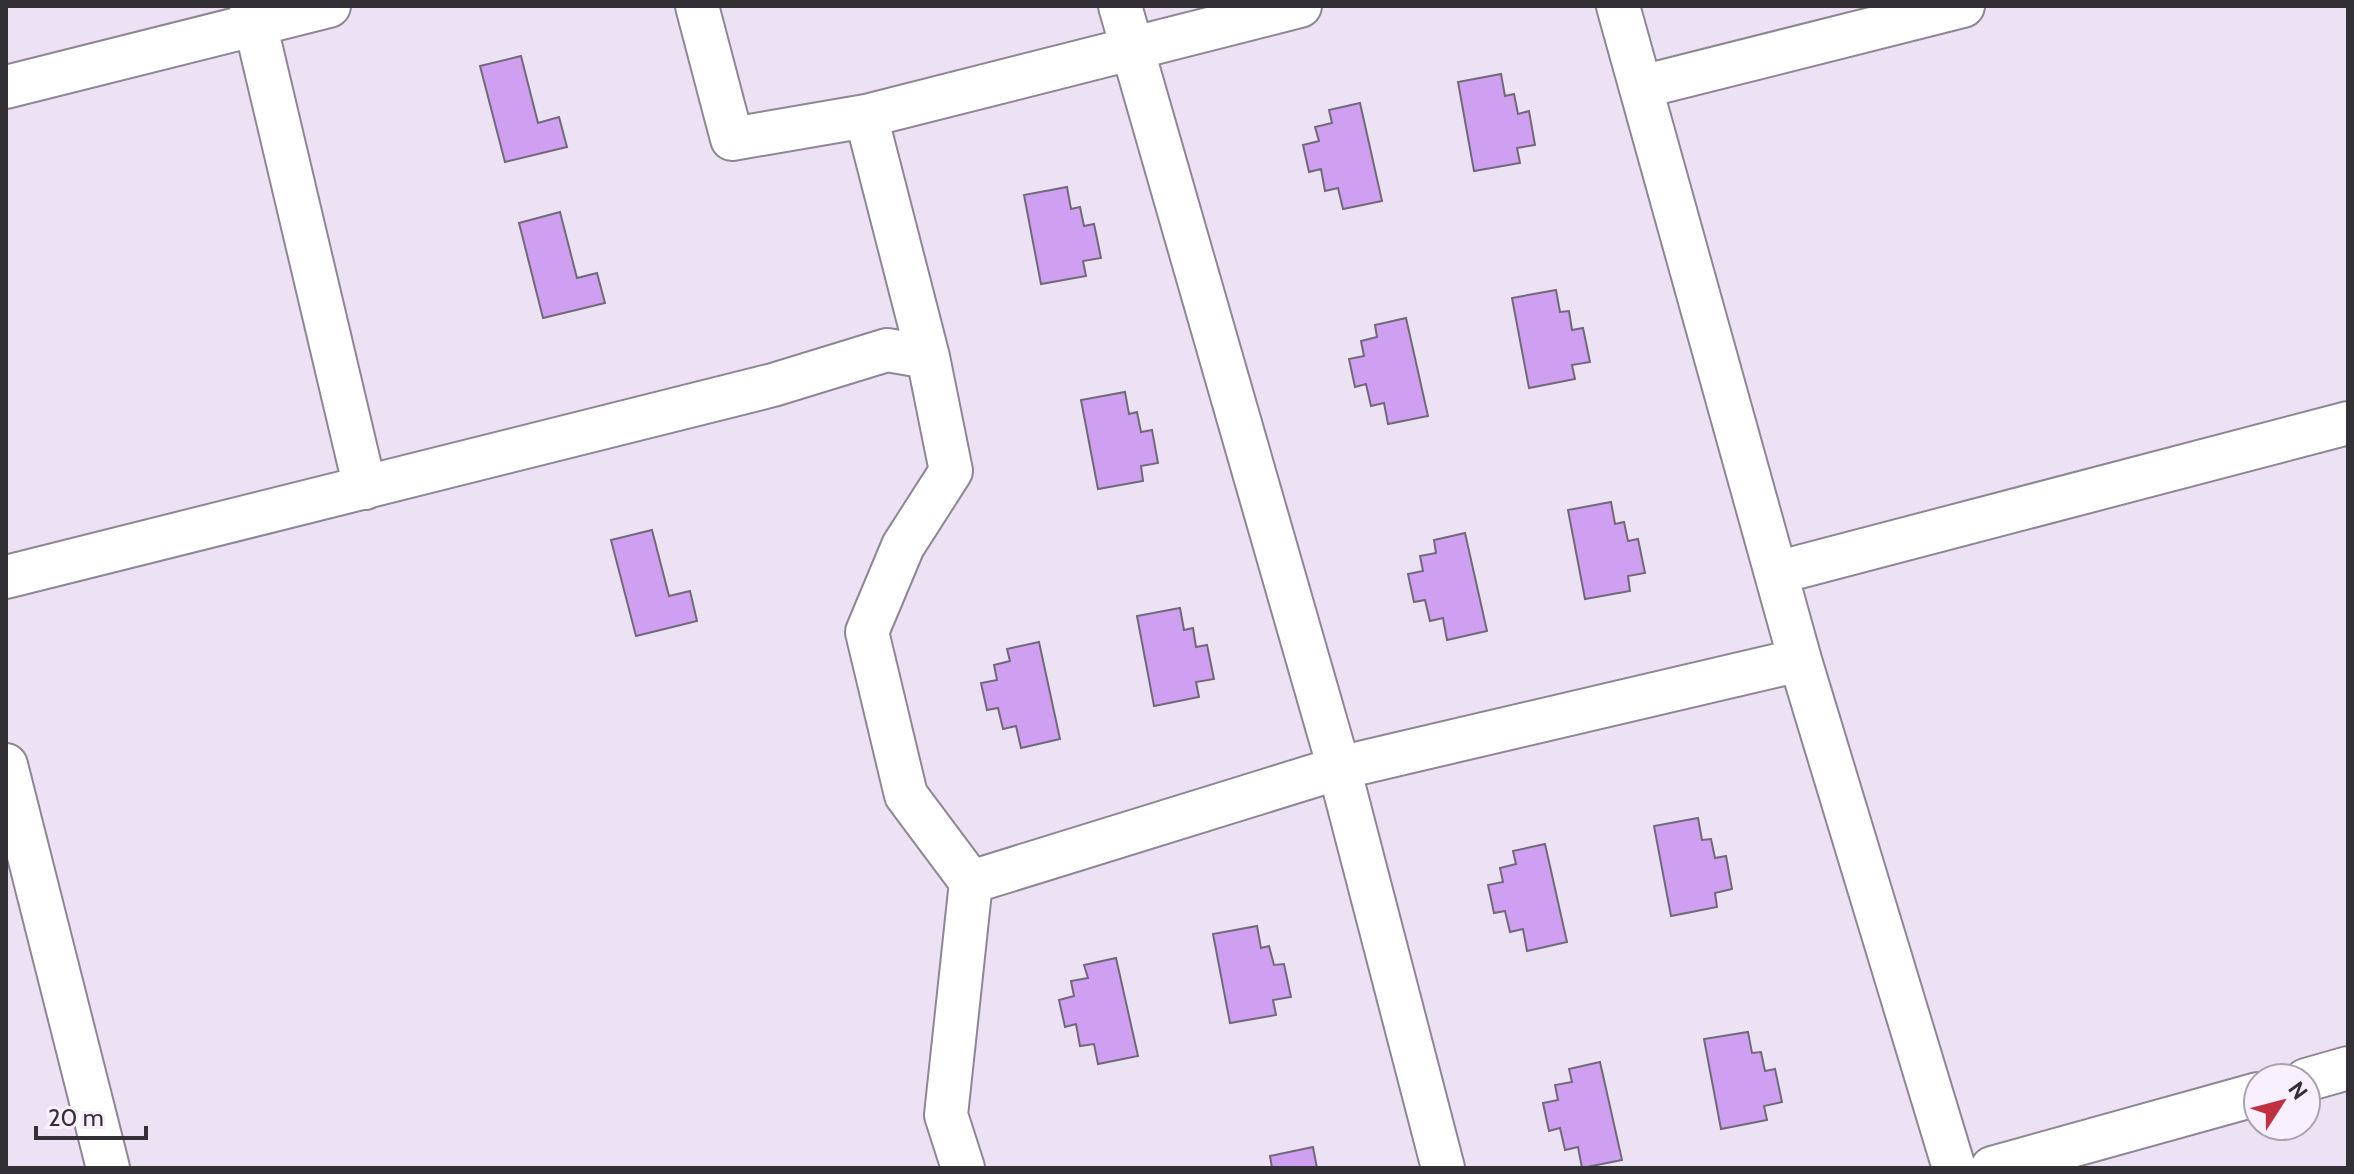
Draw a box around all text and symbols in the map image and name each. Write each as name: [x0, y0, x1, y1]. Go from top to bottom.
north arrow: [2242, 1062, 2322, 1142]
text: N: [2282, 1076, 2313, 1105]
scale bar: [36, 1090, 146, 1140]
text: 20 m: [48, 1103, 104, 1132]

